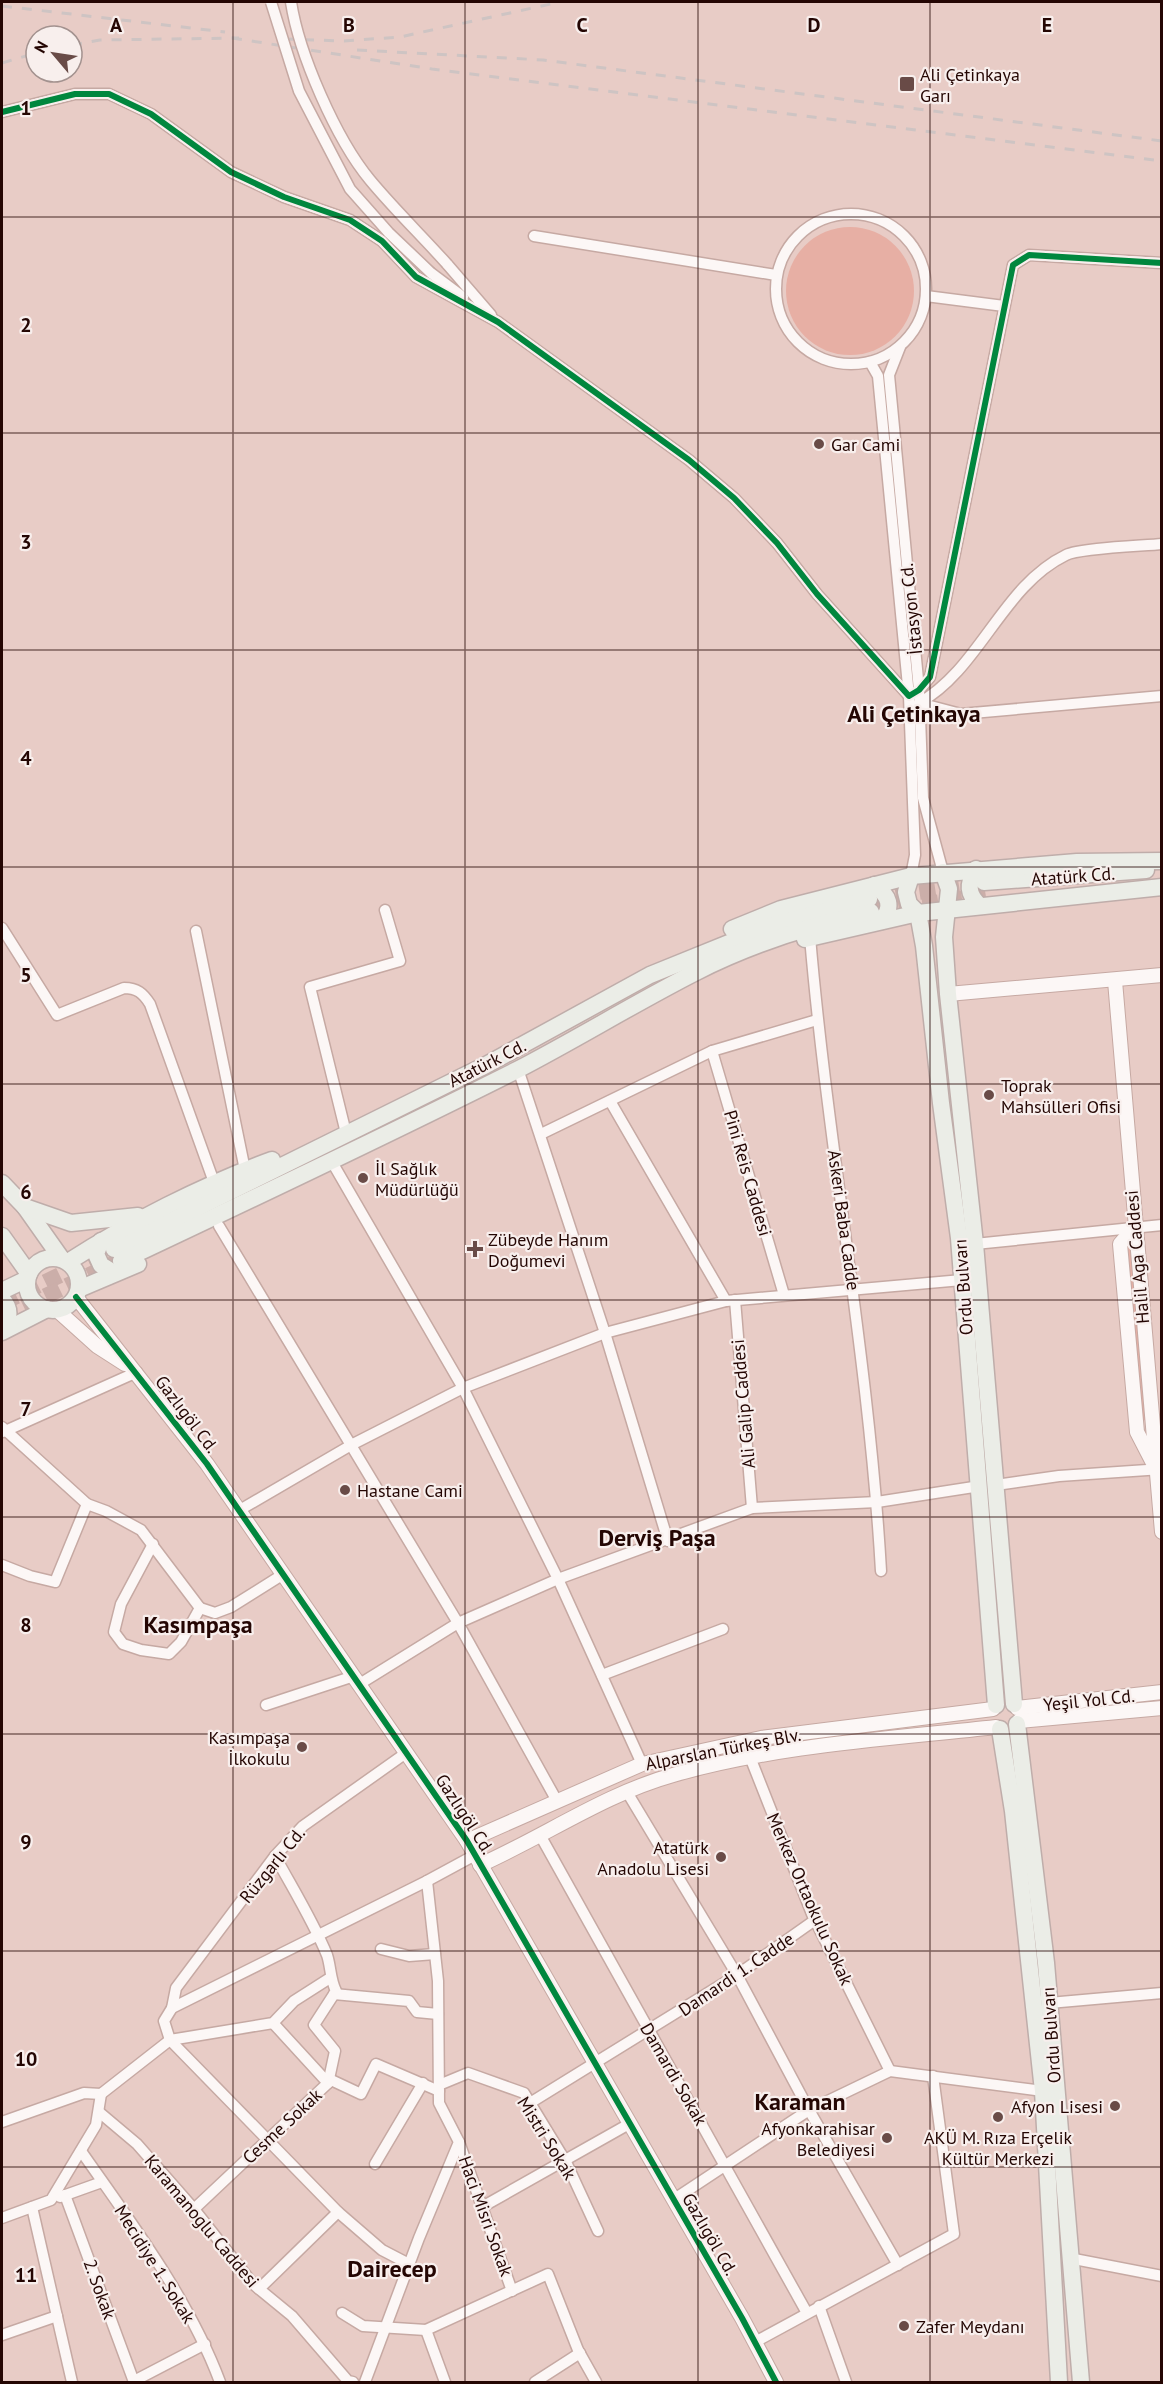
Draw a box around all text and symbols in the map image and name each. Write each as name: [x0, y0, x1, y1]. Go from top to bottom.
text: A: [110, 12, 123, 38]
text: B: [343, 12, 355, 38]
text: C: [576, 12, 588, 38]
text: D: [808, 12, 821, 38]
text: E: [1042, 12, 1052, 38]
north arrow: [24, 24, 84, 84]
text: N: [30, 37, 52, 56]
place label: Ali Çetinkaya Garı: [920, 63, 1020, 107]
marker: Ali Çetinkaya Garı: [898, 75, 916, 93]
text: 1: [20, 95, 32, 121]
text: 2: [20, 312, 32, 338]
place label: Gar Cami: [831, 433, 900, 456]
marker: Gar Cami: [812, 437, 826, 451]
text: 3: [20, 529, 32, 555]
street label: İstasyon Cd.: [895, 562, 927, 656]
district label: Ali Çetinkaya: [847, 698, 981, 729]
text: 4: [20, 745, 32, 771]
street label: Atatürk Cd.: [1030, 862, 1116, 890]
text: 5: [20, 962, 32, 988]
street label: Atatürk Cd.: [444, 1034, 530, 1092]
place label: Toprak Mahsülleri Ofisi: [1001, 1074, 1121, 1118]
marker: Toprak Mahsülleri Ofisi: [982, 1088, 996, 1102]
street label: Pini Reis Caddesi: [719, 1107, 777, 1239]
street label: Askeri Baba Cadde: [823, 1148, 865, 1292]
place label: İl Sağlık Müdürlüğü: [375, 1157, 459, 1201]
marker: İl Sağlık Müdürlüğü: [356, 1171, 370, 1185]
text: 6: [20, 1179, 32, 1205]
street label: Halil Aga Caddesi: [1120, 1189, 1154, 1325]
place label: Zübeyde Hanım Doğumevi: [488, 1228, 608, 1272]
street label: Ordu Bulvarı: [948, 1238, 978, 1336]
marker: Zübeyde Hanım Doğumevi: [466, 1240, 484, 1258]
street label: Ali Galip Caddesi: [726, 1338, 760, 1470]
street label: Gazlıgöl Cd.: [150, 1371, 224, 1457]
text: 7: [20, 1396, 32, 1422]
place label: Hastane Cami: [357, 1479, 463, 1502]
marker: Hastane Cami: [338, 1483, 352, 1497]
district label: Derviş Paşa: [598, 1522, 716, 1553]
district label: Kasımpaşa: [143, 1609, 253, 1640]
text: 8: [20, 1612, 32, 1638]
street label: Yeşil Yol Cd.: [1042, 1684, 1136, 1716]
street label: Alparslan Türkeş Blv.: [643, 1723, 803, 1775]
place label: Kasımpaşa İlkokulu: [208, 1726, 290, 1770]
marker: Kasımpaşa İlkokulu: [295, 1740, 309, 1754]
street label: Gazlıgöl Cd.: [431, 1769, 499, 1859]
street label: Merkez Ortaokulu Sokak: [762, 1809, 859, 1989]
street label: Rüzgarlı Cd.: [234, 1822, 310, 1908]
text: 9: [20, 1829, 32, 1855]
place label: Atatürk Anadolu Lisesi: [597, 1836, 709, 1880]
marker: Atatürk Anadolu Lisesi: [714, 1850, 728, 1864]
street label: Damardi 1. Cadde: [674, 1927, 798, 2021]
street label: Ordu Bulvarı: [1036, 1986, 1066, 2084]
street label: Damardi Sokak: [635, 2018, 713, 2130]
text: 10: [15, 2046, 37, 2072]
street label: Cesme Sokak: [237, 2083, 327, 2169]
district label: Karaman: [755, 2086, 845, 2117]
street label: Mistri Sokak: [512, 2092, 582, 2184]
place label: Afyon Lisesi: [1011, 2095, 1103, 2118]
marker: Afyon Lisesi: [1108, 2099, 1122, 2113]
marker: AKÜ M. Rıza Erçelik Kültür Merkezi: [991, 2110, 1005, 2124]
place label: Afyonkarahisar Belediyesi: [761, 2117, 875, 2161]
place label: AKÜ M. Rıza Erçelik Kültür Merkezi: [924, 2126, 1072, 2170]
marker: Afyonkarahisar Belediyesi: [880, 2131, 894, 2145]
street label: Karamanoglu Caddesi: [140, 2150, 264, 2292]
street label: Haci Misri Sokak: [454, 2153, 519, 2280]
street label: Gazlıgöl Cd.: [677, 2189, 743, 2279]
street label: Mecidiye 1. Sokak: [109, 2201, 201, 2328]
district label: Dairecep: [347, 2253, 437, 2284]
street label: 2. Sokak: [79, 2256, 122, 2323]
text: 11: [15, 2262, 37, 2288]
place label: Zafer Meydanı: [916, 2315, 1025, 2338]
marker: Zafer Meydanı: [897, 2319, 911, 2333]

